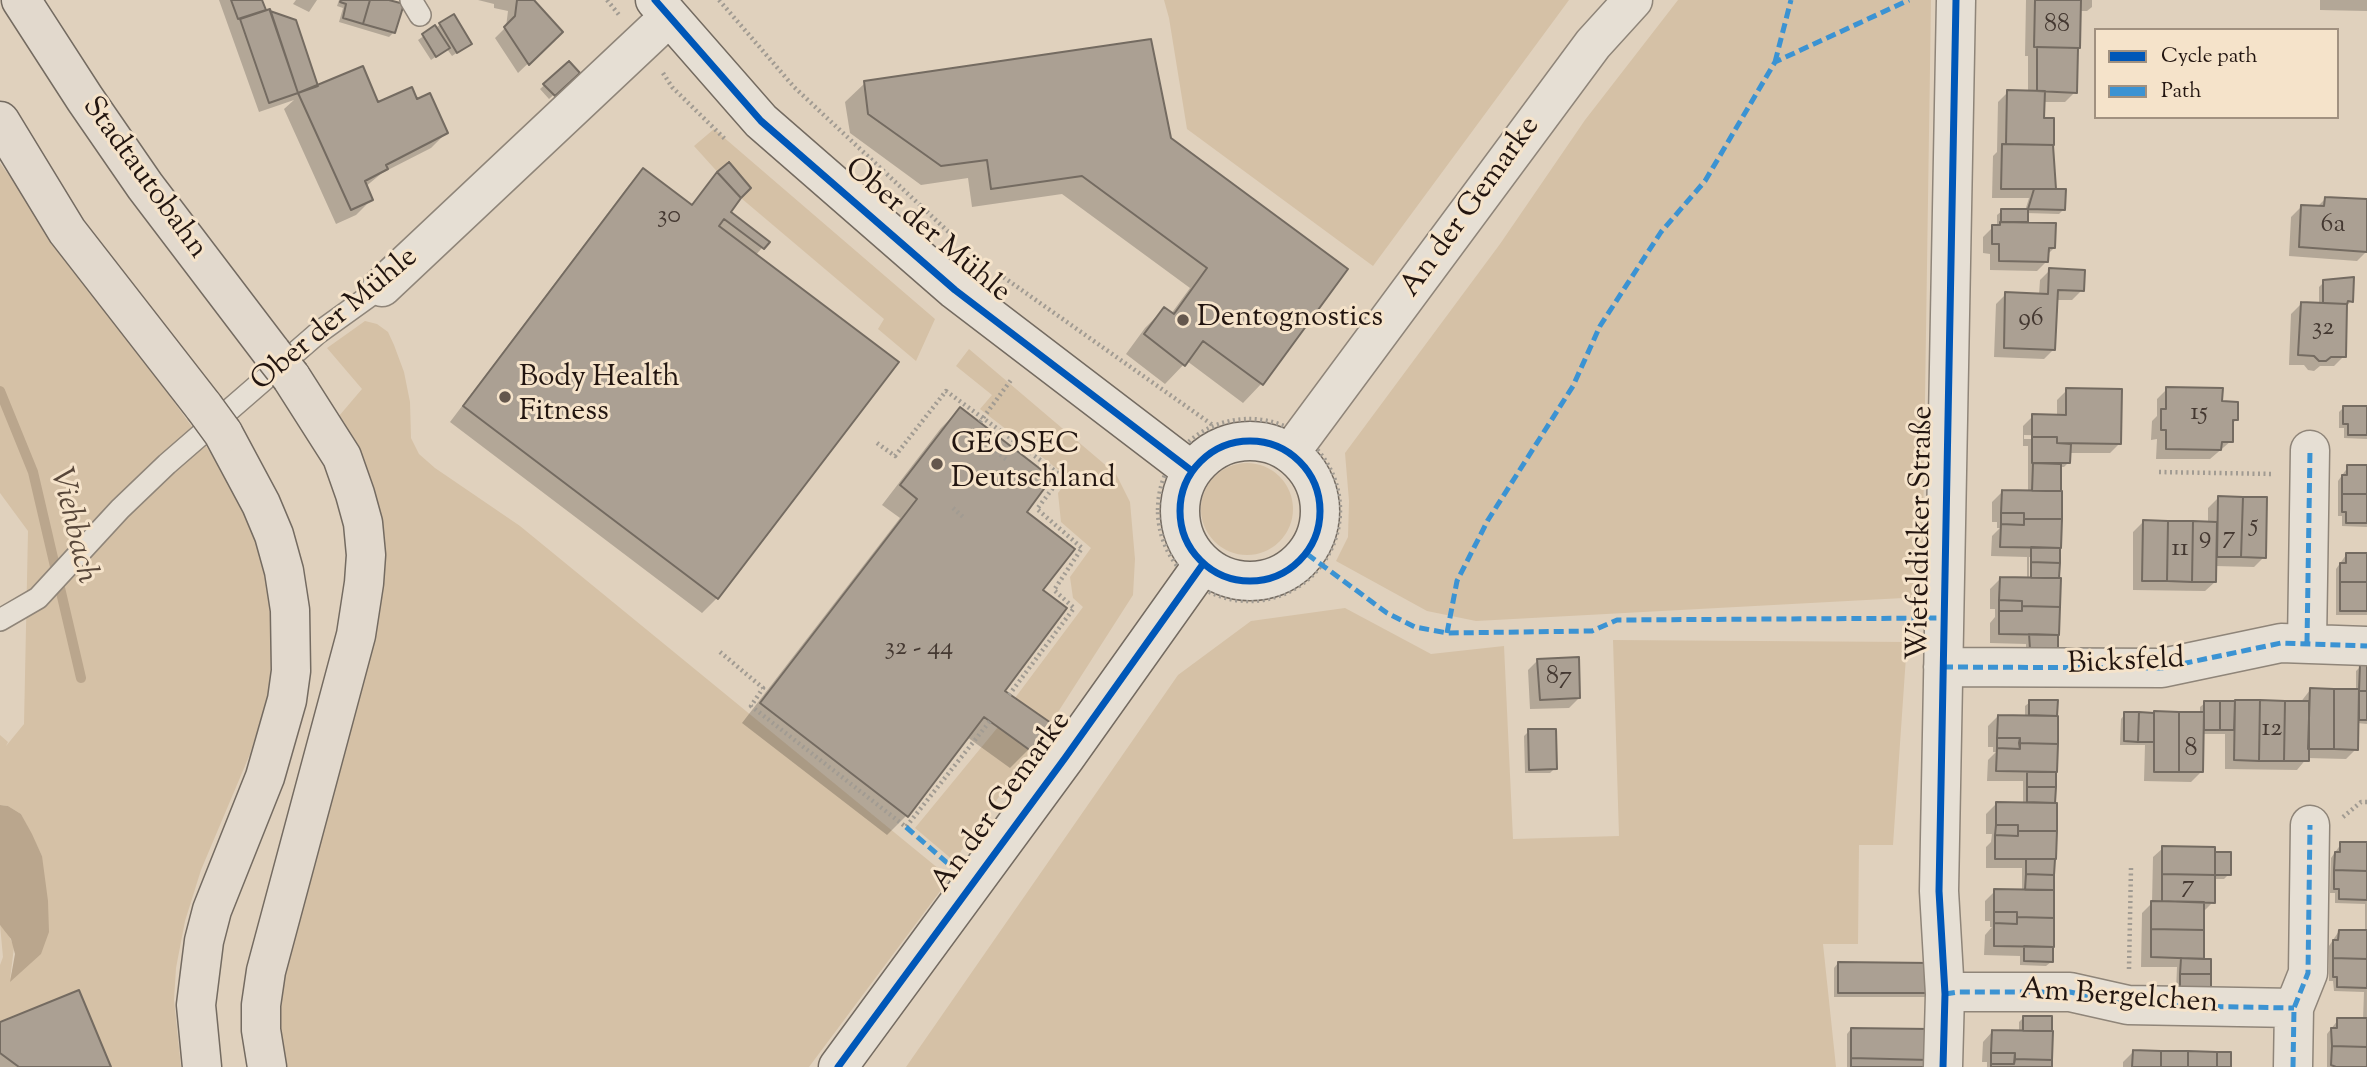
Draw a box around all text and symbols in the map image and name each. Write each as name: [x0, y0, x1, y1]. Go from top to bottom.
house number: 88: [2044, 11, 2070, 43]
legend: [2094, 28, 2339, 119]
text: Cycle path: [2161, 42, 2258, 72]
text: Path: [2161, 77, 2202, 107]
street label: Stadtautobahn: [72, 91, 214, 267]
street label: An der Gemarke: [1394, 111, 1550, 305]
street label: Ober der Mühle: [836, 152, 1016, 312]
house number: 30: [657, 202, 681, 234]
house number: 6a: [2321, 211, 2345, 243]
street label: Ober der Mühle: [246, 241, 426, 401]
place label: Dentognostics: [1197, 302, 1383, 338]
house number: 96: [2018, 305, 2044, 337]
marker: Dentognostics: [1175, 312, 1191, 328]
house number: 32: [2312, 314, 2334, 346]
place label: Body Health Fitness: [519, 362, 680, 432]
marker: Body Health Fitness: [497, 389, 513, 405]
house number: 15: [2190, 399, 2208, 431]
street label: Wiefeldicker Straße: [1903, 405, 1943, 661]
place label: GEOSEC Deutschland: [951, 429, 1116, 499]
marker: GEOSEC Deutschland: [929, 456, 945, 472]
water label: Viehbach: [38, 464, 104, 588]
house number: 5: [2250, 511, 2258, 543]
house number: 9: [2199, 523, 2211, 555]
house number: 7: [2222, 523, 2236, 555]
house number: 11: [2171, 535, 2189, 567]
house number: 32 - 44: [885, 634, 953, 666]
street label: Bicksfeld: [2066, 643, 2186, 685]
house number: 87: [1546, 663, 1572, 695]
street label: An der Gemarke: [925, 706, 1081, 900]
house number: 12: [2261, 715, 2283, 747]
house number: 8: [2185, 735, 2197, 767]
house number: 7: [2181, 872, 2195, 904]
street label: Am Bergelchen: [2019, 974, 2219, 1024]

